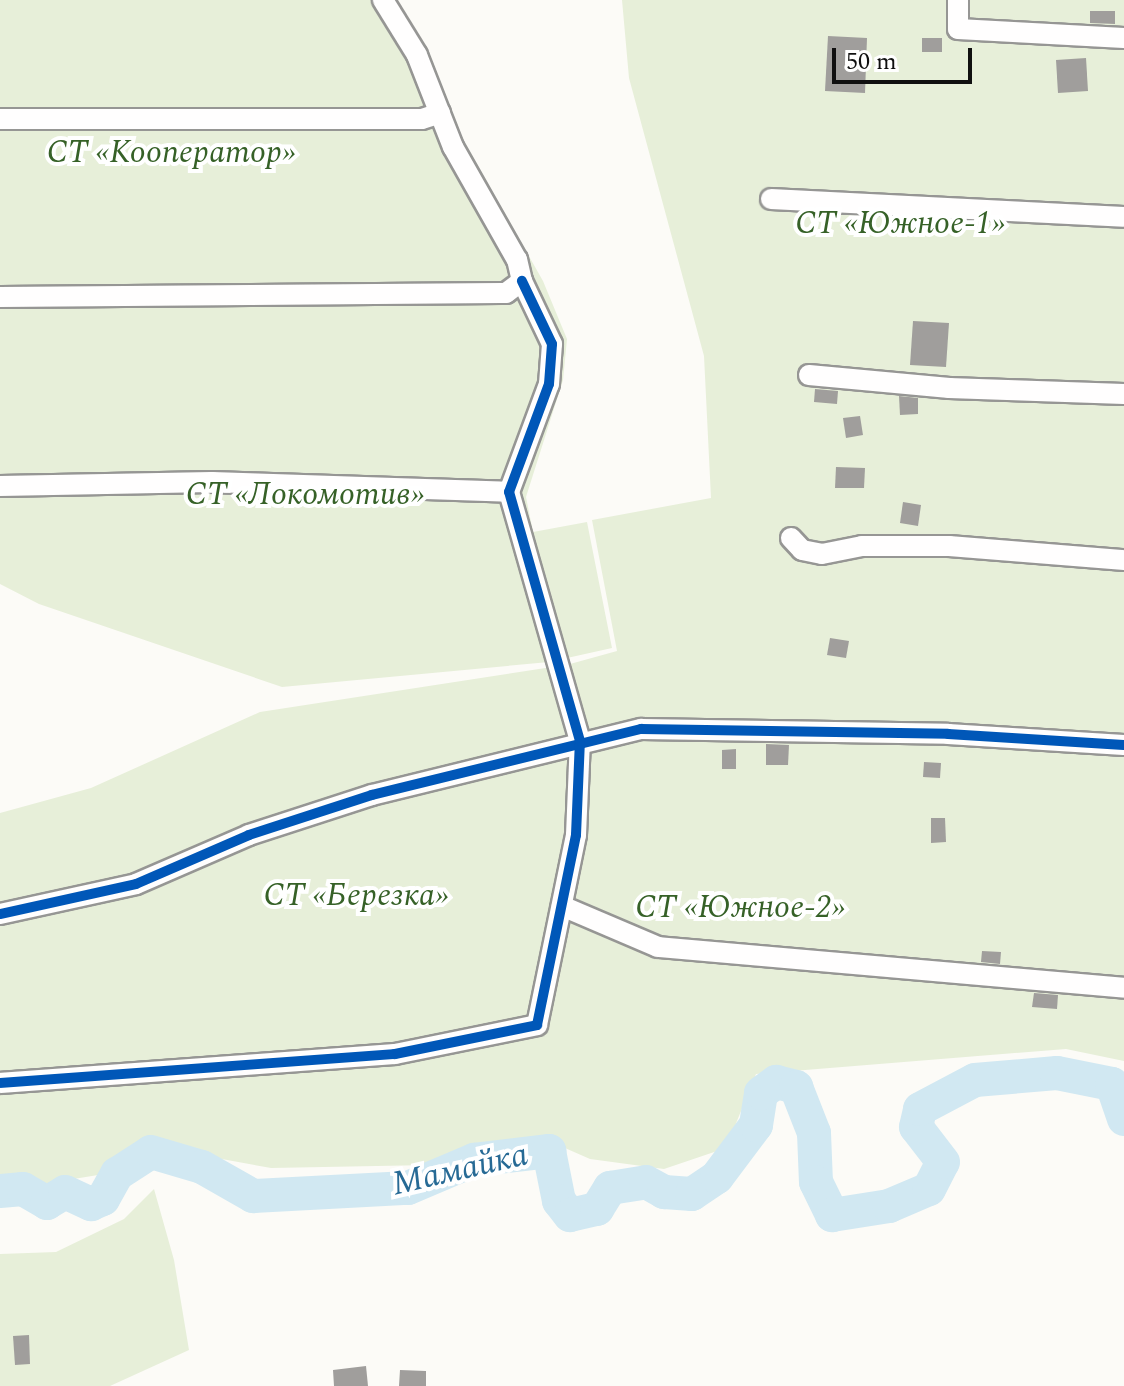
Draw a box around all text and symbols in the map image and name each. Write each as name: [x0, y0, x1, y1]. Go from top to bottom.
scale bar: [836, 32, 976, 82]
text: 50 m: [846, 44, 897, 80]
park label: СТ «Кооператор»: [47, 134, 295, 172]
park label: СТ «Южное-1»: [795, 205, 1005, 243]
park label: СТ «Локомотив»: [186, 476, 424, 514]
park label: СТ «Березка»: [264, 877, 448, 915]
park label: СТ «Южное-2»: [635, 889, 845, 927]
water label: Мамайка: [388, 1135, 532, 1205]

